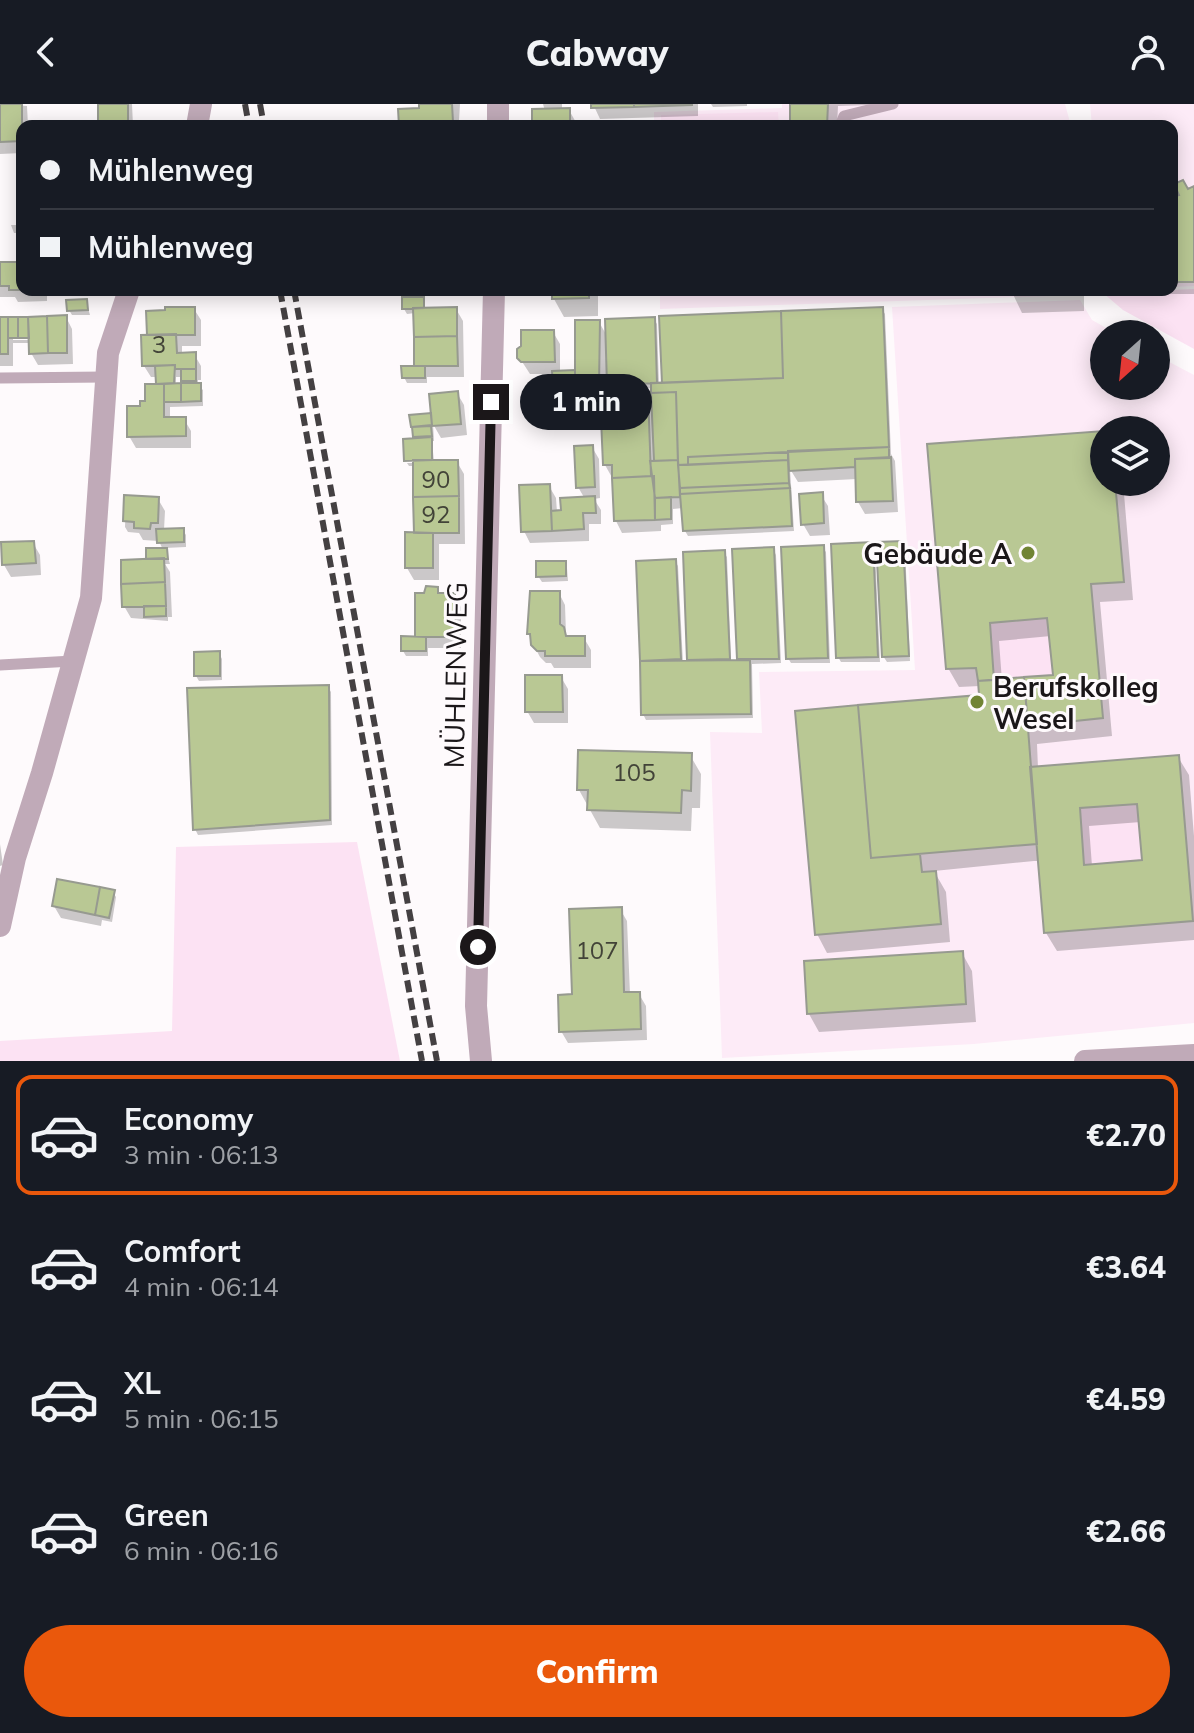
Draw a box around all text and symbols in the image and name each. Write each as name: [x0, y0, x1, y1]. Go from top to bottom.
icon: back: [24, 30, 68, 74]
text: Cabway: [525, 30, 669, 75]
icon: person: [1126, 30, 1170, 74]
text: Mühlenweg: [88, 151, 254, 189]
text: Mühlenweg: [88, 228, 254, 266]
north arrow: [1090, 320, 1170, 400]
map controls: [1090, 320, 1170, 496]
house number: 3: [152, 329, 166, 359]
callout: 1 min: [519, 374, 651, 430]
route end: [473, 384, 509, 420]
text: 1 min: [551, 385, 621, 418]
button: layers: [1090, 416, 1170, 496]
house number: 90: [422, 464, 450, 494]
house number: 92: [422, 499, 450, 529]
place label: Gebäude A: [863, 536, 1012, 571]
marker: Gebäude A: [1019, 544, 1037, 562]
street label: MÜHLENWEG: [436, 581, 474, 769]
place label: Berufskolleg Wesel: [993, 669, 1159, 736]
marker: Berufskolleg Wesel: [968, 693, 986, 711]
house number: 105: [612, 757, 656, 787]
route start: [460, 929, 496, 965]
house number: 107: [575, 935, 619, 965]
icon: car: [28, 1099, 100, 1171]
text: Economy: [124, 1100, 253, 1138]
text: €2.70: [1086, 1116, 1166, 1154]
text: 3 min · 06:13: [124, 1138, 279, 1171]
icon: car: [28, 1231, 100, 1303]
text: Comfort: [124, 1232, 241, 1270]
text: €3.64: [1086, 1248, 1166, 1286]
text: 4 min · 06:14: [124, 1270, 279, 1303]
icon: car: [28, 1363, 100, 1435]
text: XL: [124, 1364, 161, 1402]
text: €4.59: [1086, 1380, 1166, 1418]
text: 5 min · 06:15: [124, 1402, 279, 1435]
icon: car: [28, 1495, 100, 1567]
text: Green: [124, 1496, 209, 1534]
text: €2.66: [1086, 1512, 1166, 1550]
text: 6 min · 06:16: [124, 1534, 279, 1567]
button: Confirm: [24, 1625, 1170, 1717]

